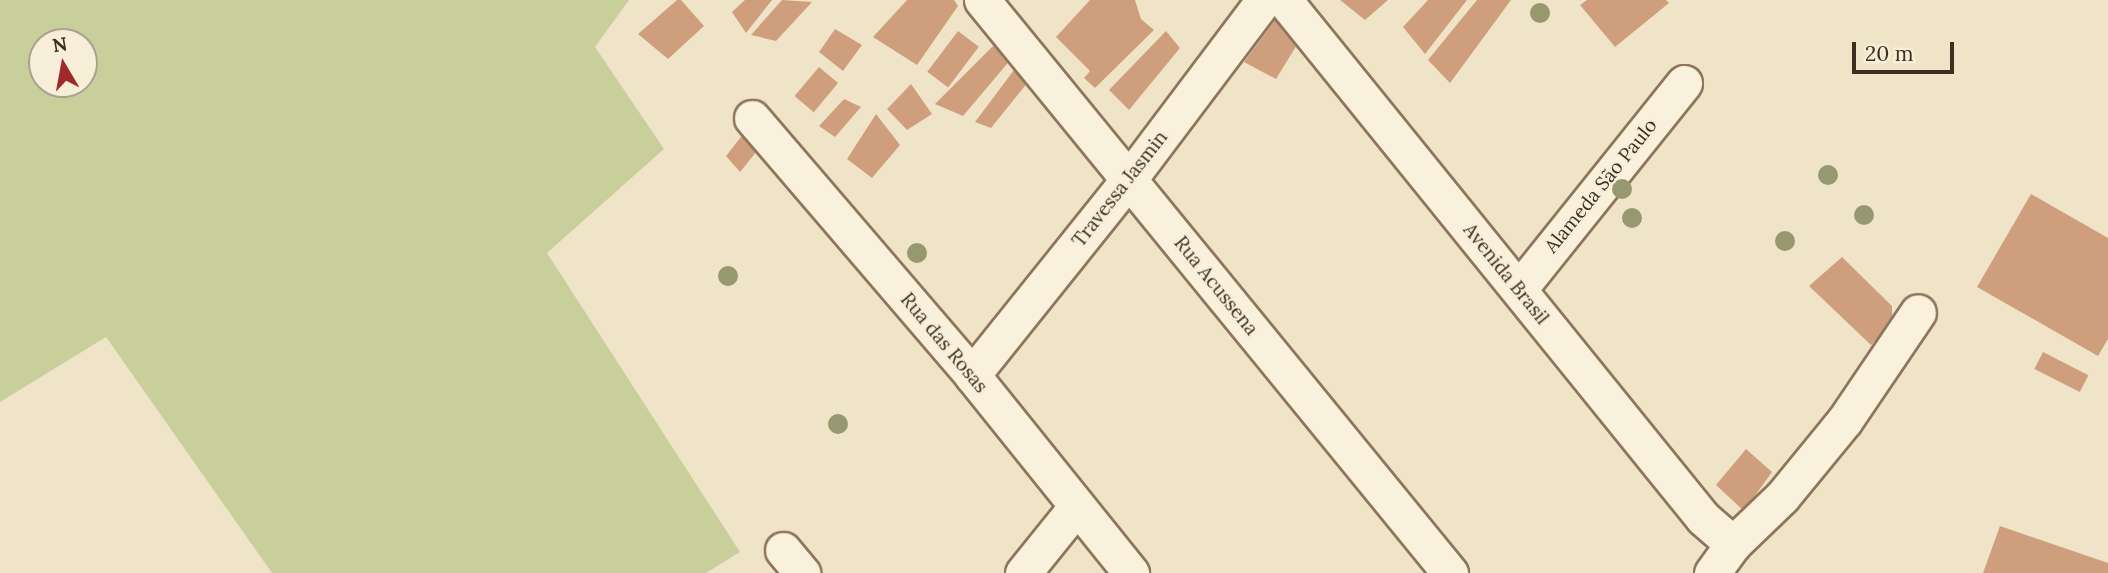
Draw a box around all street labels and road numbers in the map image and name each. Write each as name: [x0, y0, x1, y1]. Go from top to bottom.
street label: Alameda São Paulo: [1540, 114, 1662, 258]
street label: Travessa Jasmin: [1068, 126, 1172, 252]
street label: Avenida Brasil: [1458, 219, 1554, 329]
street label: Rua Acussena: [1169, 232, 1263, 340]
street label: Rua das Rosas: [896, 288, 992, 398]

